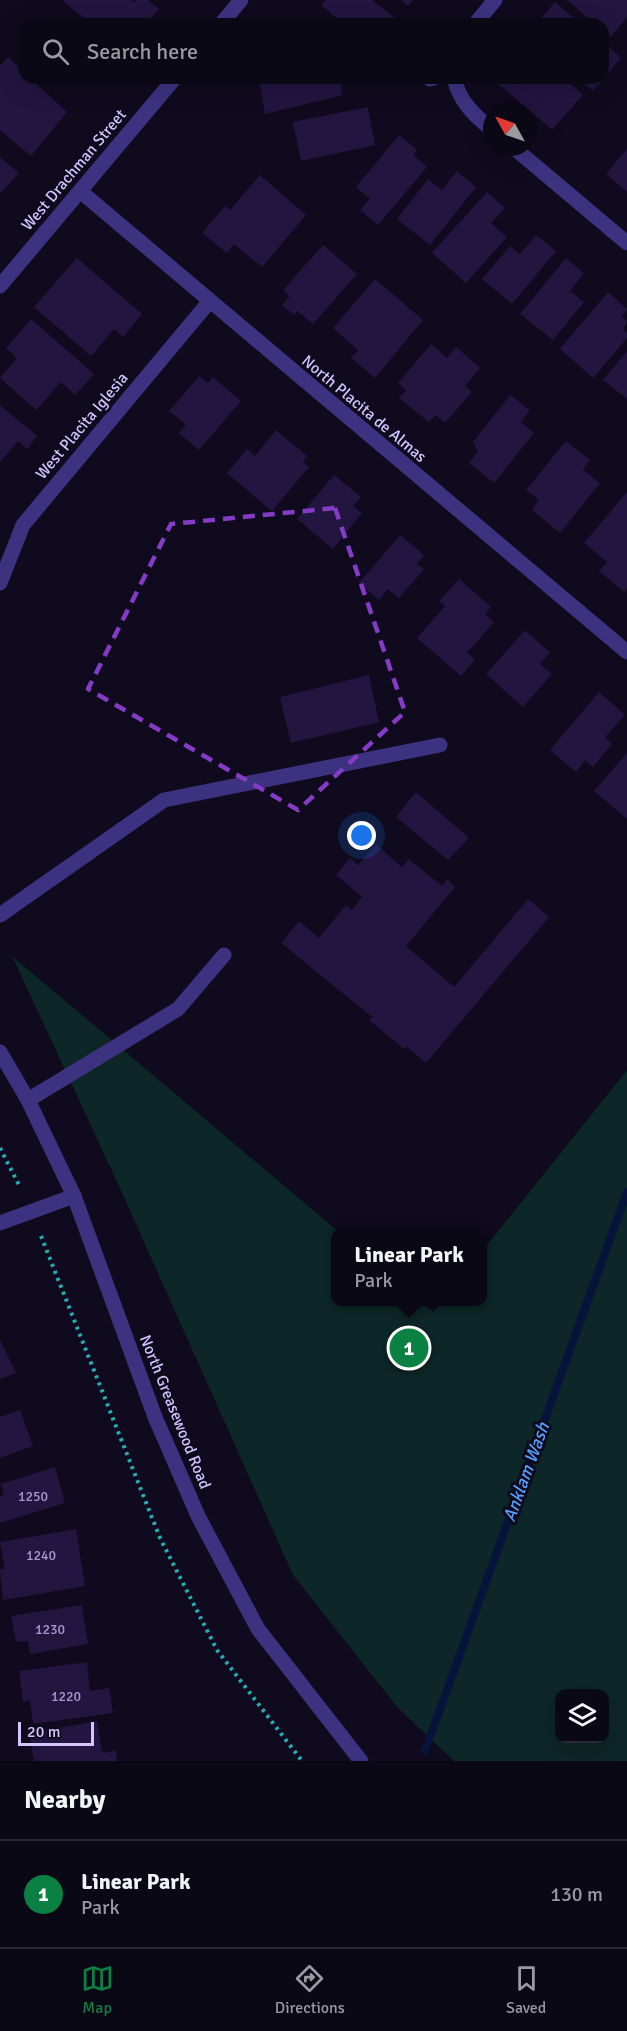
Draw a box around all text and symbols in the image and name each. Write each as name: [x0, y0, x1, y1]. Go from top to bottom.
search box: [18, 18, 609, 84]
icon: search: [39, 35, 72, 68]
text: Search here: [87, 38, 198, 65]
north arrow: [483, 102, 537, 156]
street label: West Drachman Street: [17, 105, 131, 235]
street label: North Placita de Almas: [298, 351, 430, 467]
street label: West Placita Iglesia: [31, 369, 133, 483]
your location: [347, 821, 376, 850]
popup: [331, 1228, 487, 1306]
text: Linear Park: [354, 1241, 464, 1268]
text: Park: [354, 1268, 393, 1293]
pin: 1: [390, 1326, 428, 1370]
street label: North Greasewood Road: [135, 1332, 215, 1492]
water label: Anklam Wash: [498, 1418, 554, 1525]
house number: 1250: [18, 1488, 48, 1505]
house number: 1240: [26, 1547, 56, 1564]
house number: 1230: [35, 1621, 65, 1638]
house number: 1220: [51, 1688, 81, 1705]
map controls: [555, 1689, 609, 1743]
button: layers: [555, 1689, 609, 1743]
scale bar: [18, 1719, 94, 1746]
text: 20 m: [27, 1722, 61, 1742]
text: Nearby: [24, 1784, 105, 1816]
text: Linear Park: [81, 1868, 191, 1895]
text: 1: [38, 1882, 49, 1907]
text: 130 m: [550, 1882, 603, 1907]
text: Park: [81, 1895, 119, 1920]
tab: Map: [81, 1962, 114, 2018]
tab: Directions: [275, 1962, 345, 2018]
tab: Saved: [506, 1962, 546, 2018]

